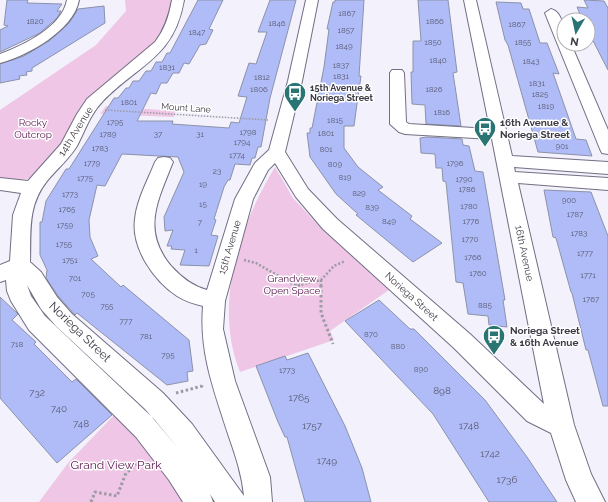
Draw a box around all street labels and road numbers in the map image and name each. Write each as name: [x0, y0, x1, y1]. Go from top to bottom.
street label: Mount Lane: [161, 101, 212, 115]
street label: 14th Avenue: [56, 104, 95, 158]
street label: 15th Avenue: [216, 219, 243, 276]
street label: 16th Avenue: [513, 224, 536, 282]
street label: Noriega Street: [383, 270, 441, 323]
street label: Noriega Street: [46, 299, 114, 365]

